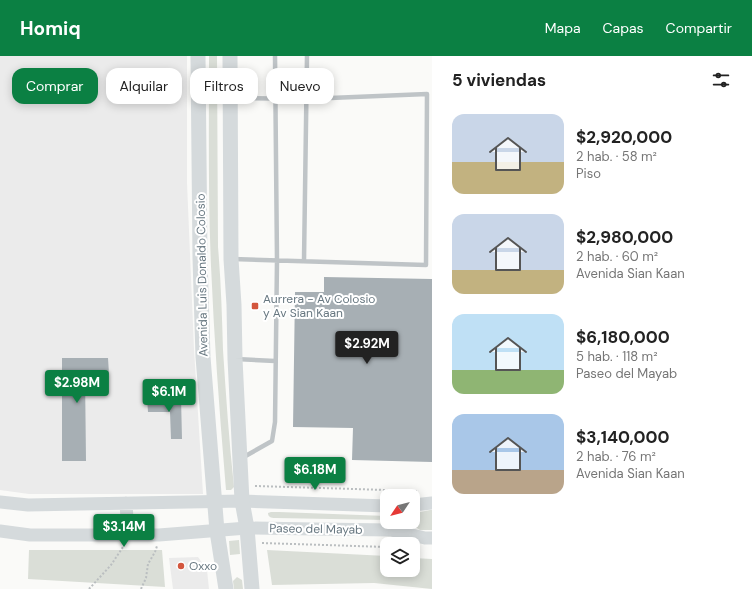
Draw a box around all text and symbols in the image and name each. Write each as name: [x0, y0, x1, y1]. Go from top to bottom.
text: Homiq: [20, 16, 81, 41]
text: Mapa: [545, 19, 581, 37]
text: Capas: [603, 19, 644, 37]
text: Compartir: [666, 19, 732, 37]
chip: Comprar: [12, 68, 98, 104]
chip: Alquilar: [106, 68, 182, 104]
chip: Filtros: [190, 68, 258, 104]
chip: Nuevo: [266, 68, 334, 104]
text: 5 viviendas: [452, 69, 546, 91]
icon: filters: [710, 69, 732, 91]
text: $2,920,000: [576, 126, 672, 148]
icon: home: [484, 130, 532, 178]
text: 2 hab. · 58 m²: [576, 148, 657, 165]
text: Piso: [576, 165, 601, 182]
street label: Avenida Luis Donaldo Colosio: [193, 193, 211, 357]
text: $2,980,000: [576, 226, 673, 248]
icon: home: [484, 230, 532, 278]
text: 2 hab. · 60 m²: [576, 248, 658, 265]
text: Avenida Sian Kaan: [576, 265, 685, 282]
place label: Aurrera - Av Colosio y Av Sian Kaan: [263, 291, 375, 321]
marker: Aurrera - Av Colosio y Av Sian Kaan: [250, 301, 260, 311]
text: $6,180,000: [576, 326, 670, 348]
icon: home: [484, 330, 532, 378]
pin: $2.92M: [334, 331, 400, 365]
text: $2.92M: [344, 335, 390, 352]
text: 5 hab. · 118 m²: [576, 348, 657, 365]
text: Paseo del Mayab: [576, 365, 677, 382]
pin: $2.98M: [44, 370, 110, 404]
text: $2.98M: [54, 374, 100, 391]
pin: $6.1M: [141, 379, 197, 413]
text: $6.1M: [152, 383, 186, 400]
text: $3,140,000: [576, 426, 669, 448]
icon: home: [484, 430, 532, 478]
text: 2 hab. · 76 m²: [576, 448, 656, 465]
pin: $6.18M: [282, 457, 348, 491]
text: $6.18M: [294, 461, 336, 478]
text: Avenida Sian Kaan: [576, 465, 685, 482]
north arrow: [380, 489, 420, 529]
map controls: [380, 489, 420, 577]
pin: $3.14M: [91, 514, 157, 548]
text: $3.14M: [102, 518, 146, 535]
street label: Paseo del Mayab: [269, 520, 363, 538]
button: layers: [380, 537, 420, 577]
place label: Oxxo: [189, 558, 217, 574]
marker: Oxxo: [176, 561, 186, 571]

